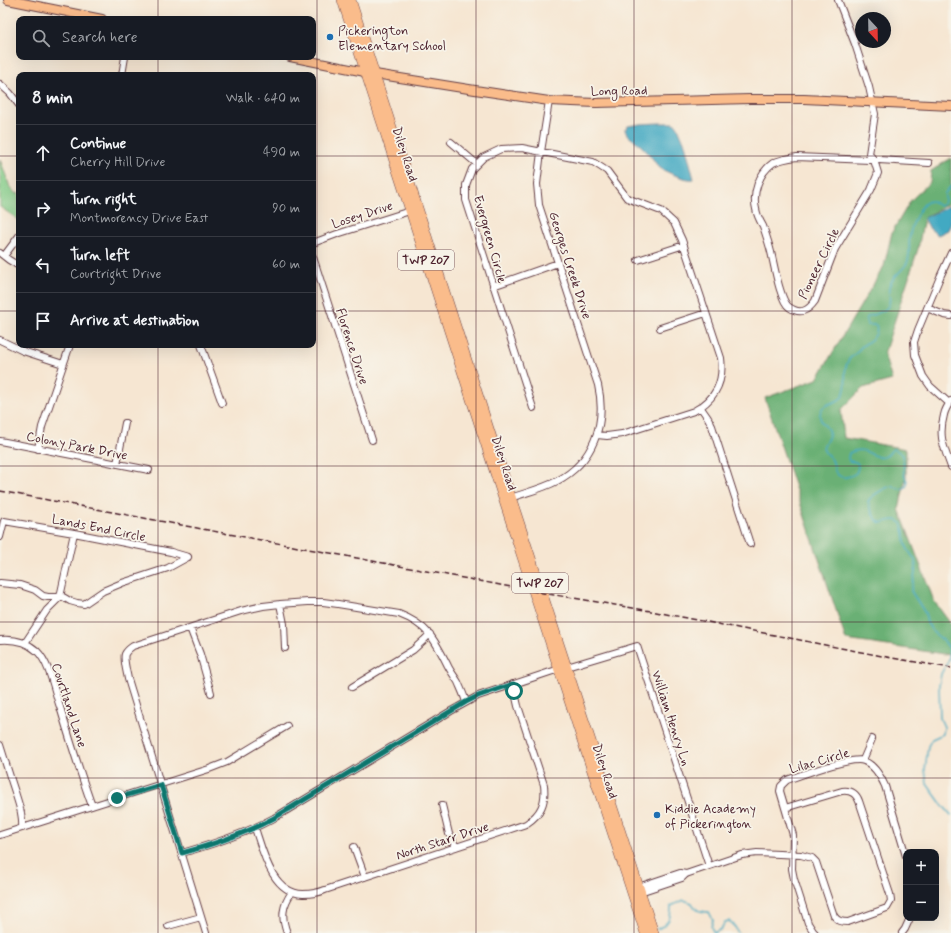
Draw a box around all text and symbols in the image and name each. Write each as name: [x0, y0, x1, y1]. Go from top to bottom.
north arrow: [855, 12, 891, 48]
search box: [16, 16, 316, 60]
place label: Pickerington Elementary School: [338, 23, 446, 55]
icon: search: [30, 27, 52, 49]
text: Search here: [62, 28, 138, 48]
marker: Pickerington Elementary School: [325, 32, 335, 42]
street label: Long Road: [591, 83, 648, 101]
text: 8 min: [32, 87, 73, 109]
text: Walk · 640 m: [226, 90, 300, 107]
street label: Diley Road: [388, 125, 421, 184]
text: Continue: [70, 134, 126, 154]
icon: ahead: [32, 142, 54, 164]
text: 490 m: [263, 144, 300, 161]
text: Cherry Hill Drive: [70, 154, 165, 171]
text: Turn right: [70, 190, 137, 210]
street label: Evergreen Circle: [468, 193, 510, 286]
icon: right: [32, 198, 54, 220]
street label: Losey Drive: [330, 198, 395, 233]
text: 90 m: [272, 200, 300, 217]
text: Montmorency Drive East: [70, 210, 208, 227]
street label: Georges Creek Drive: [543, 210, 595, 322]
street label: Pioneer Circle: [795, 225, 844, 302]
text: Turn left: [70, 246, 130, 266]
road number: TWP 207: [398, 250, 454, 270]
icon: left: [32, 254, 54, 276]
text: 60 m: [272, 256, 300, 273]
text: Courtright Drive: [70, 266, 161, 283]
street label: Florence Drive: [331, 306, 372, 387]
icon: arrive: [32, 310, 54, 332]
text: Arrive at destination: [70, 311, 199, 331]
street label: Colony Park Drive: [25, 428, 129, 465]
street label: Diley Road: [487, 434, 520, 493]
street label: Lands End Circle: [50, 511, 147, 546]
road number: TWP 207: [512, 573, 568, 593]
street label: Courtland Lane: [47, 661, 90, 750]
street label: William Henry Ln: [647, 669, 694, 768]
route start: [505, 682, 523, 700]
street label: Diley Road: [588, 742, 621, 801]
street label: Lilac Circle: [787, 745, 851, 778]
route end: [108, 789, 126, 807]
place label: Kiddie Academy of Pickerington: [665, 801, 756, 833]
marker: Kiddie Academy of Pickerington: [652, 810, 662, 820]
street label: North Starr Drive: [394, 818, 491, 864]
map controls: [903, 849, 939, 921]
button: +: [903, 849, 939, 885]
button: −: [903, 885, 939, 921]

